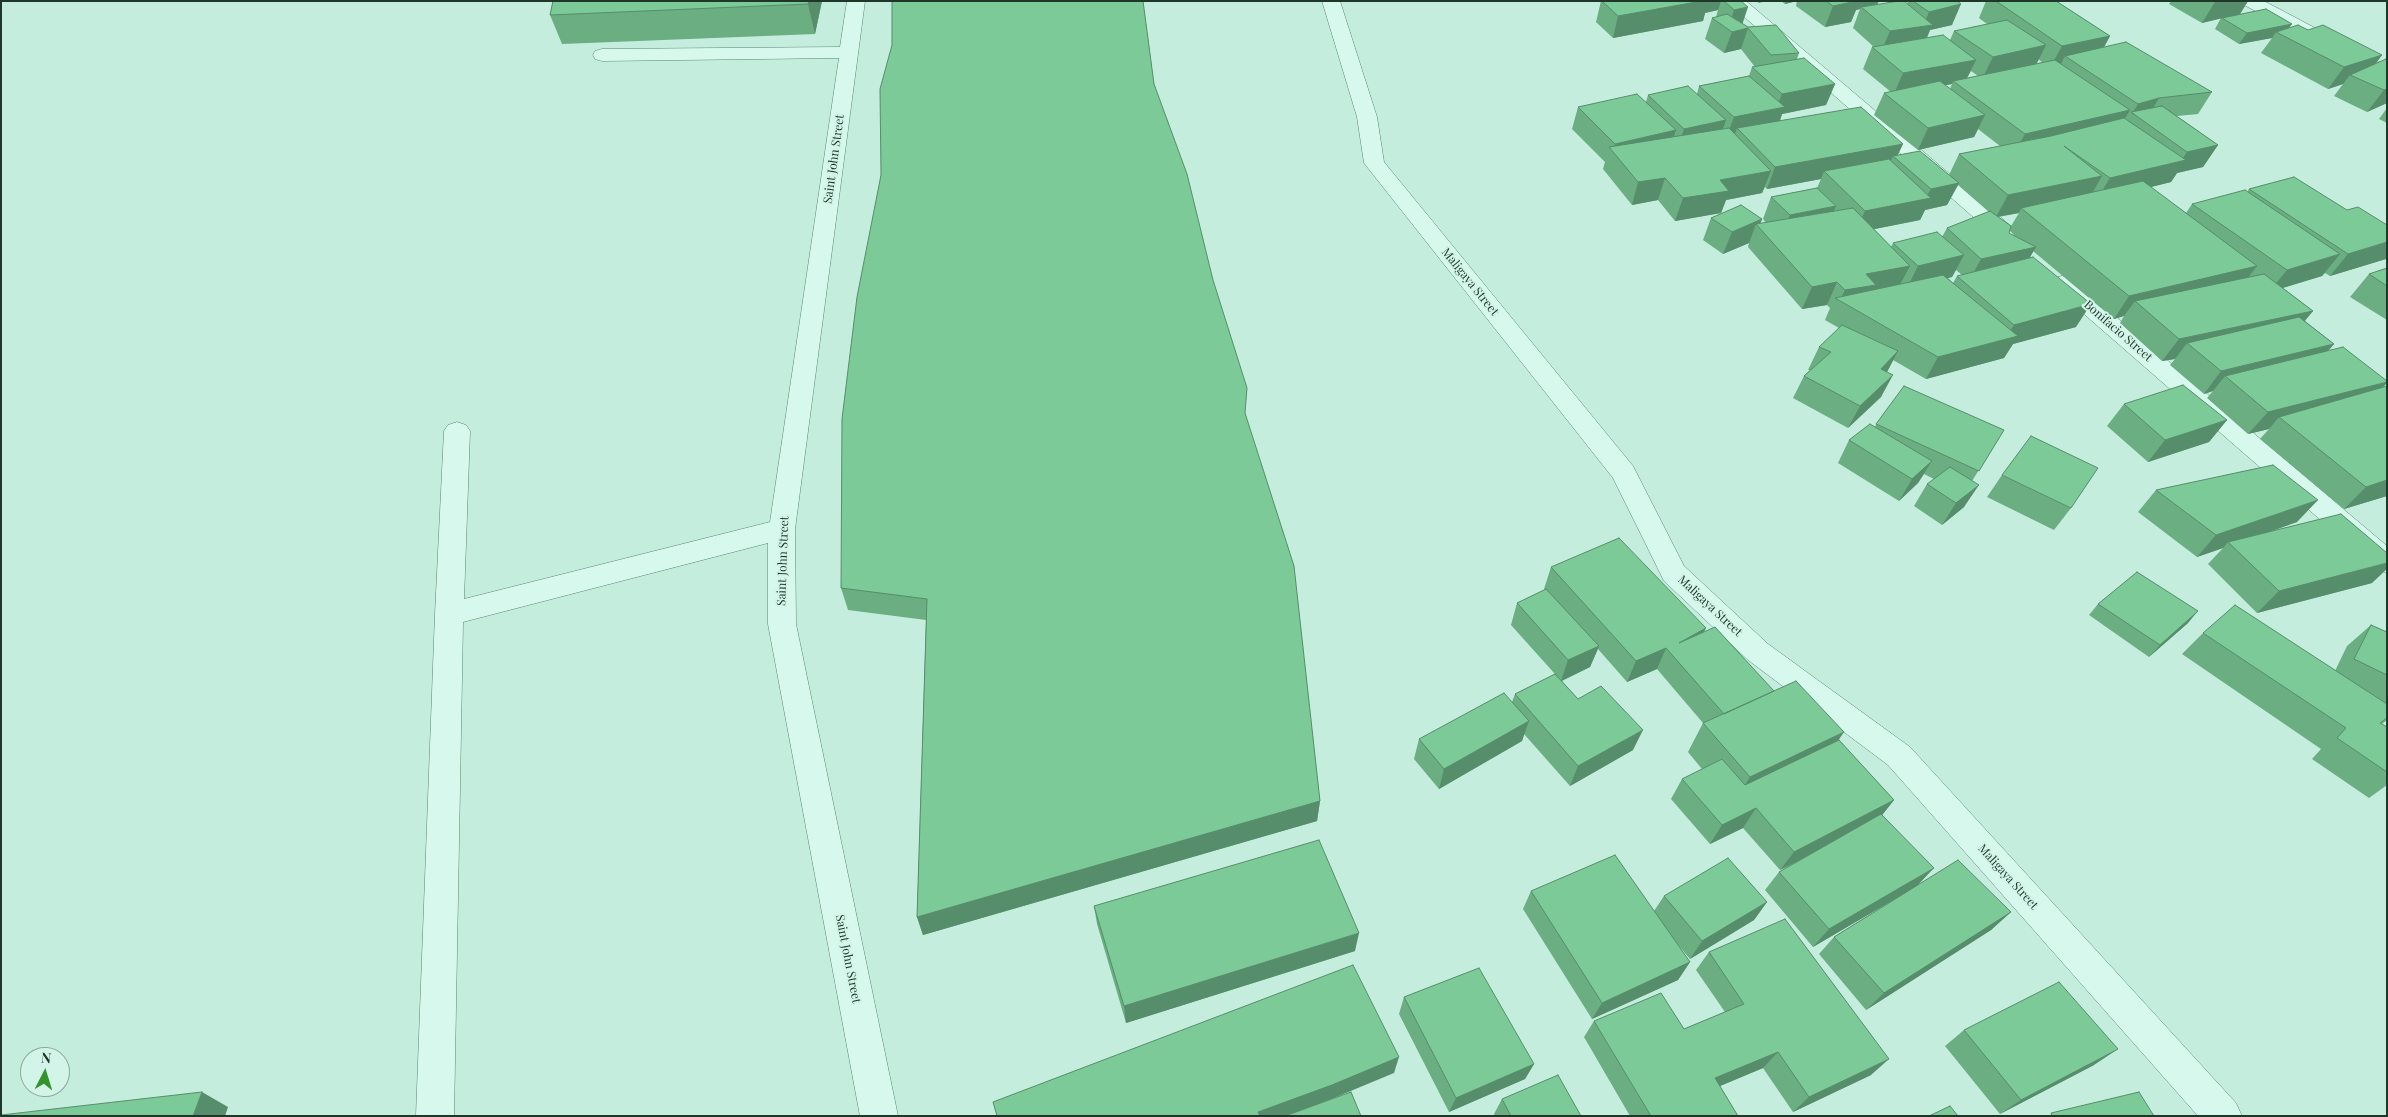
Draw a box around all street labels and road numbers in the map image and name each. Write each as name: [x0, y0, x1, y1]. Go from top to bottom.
street label: Saint John Street: [821, 113, 847, 205]
street label: Maligaya Street: [1438, 245, 1502, 319]
street label: Bonifacio Street: [2081, 297, 2155, 365]
street label: Saint John Street: [774, 516, 792, 606]
street label: Maligaya Street: [1675, 573, 1745, 639]
street label: Maligaya Street: [1975, 841, 2041, 913]
street label: Saint John Street: [832, 913, 864, 1005]

